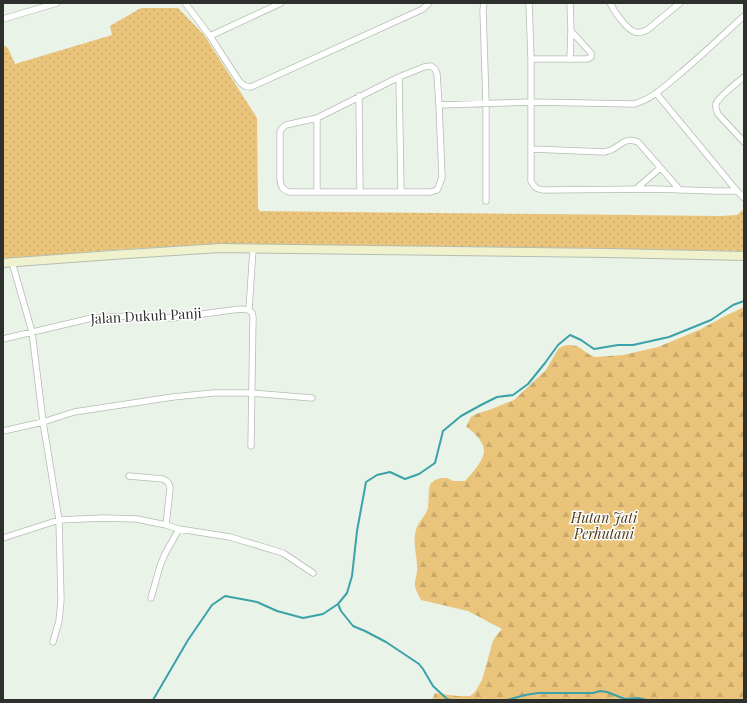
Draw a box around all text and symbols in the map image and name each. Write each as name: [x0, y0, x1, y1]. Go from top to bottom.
street label: Jalan Dukuh Panji: [89, 303, 202, 328]
park label: Hutan Jati Perhutani: [570, 508, 638, 543]

